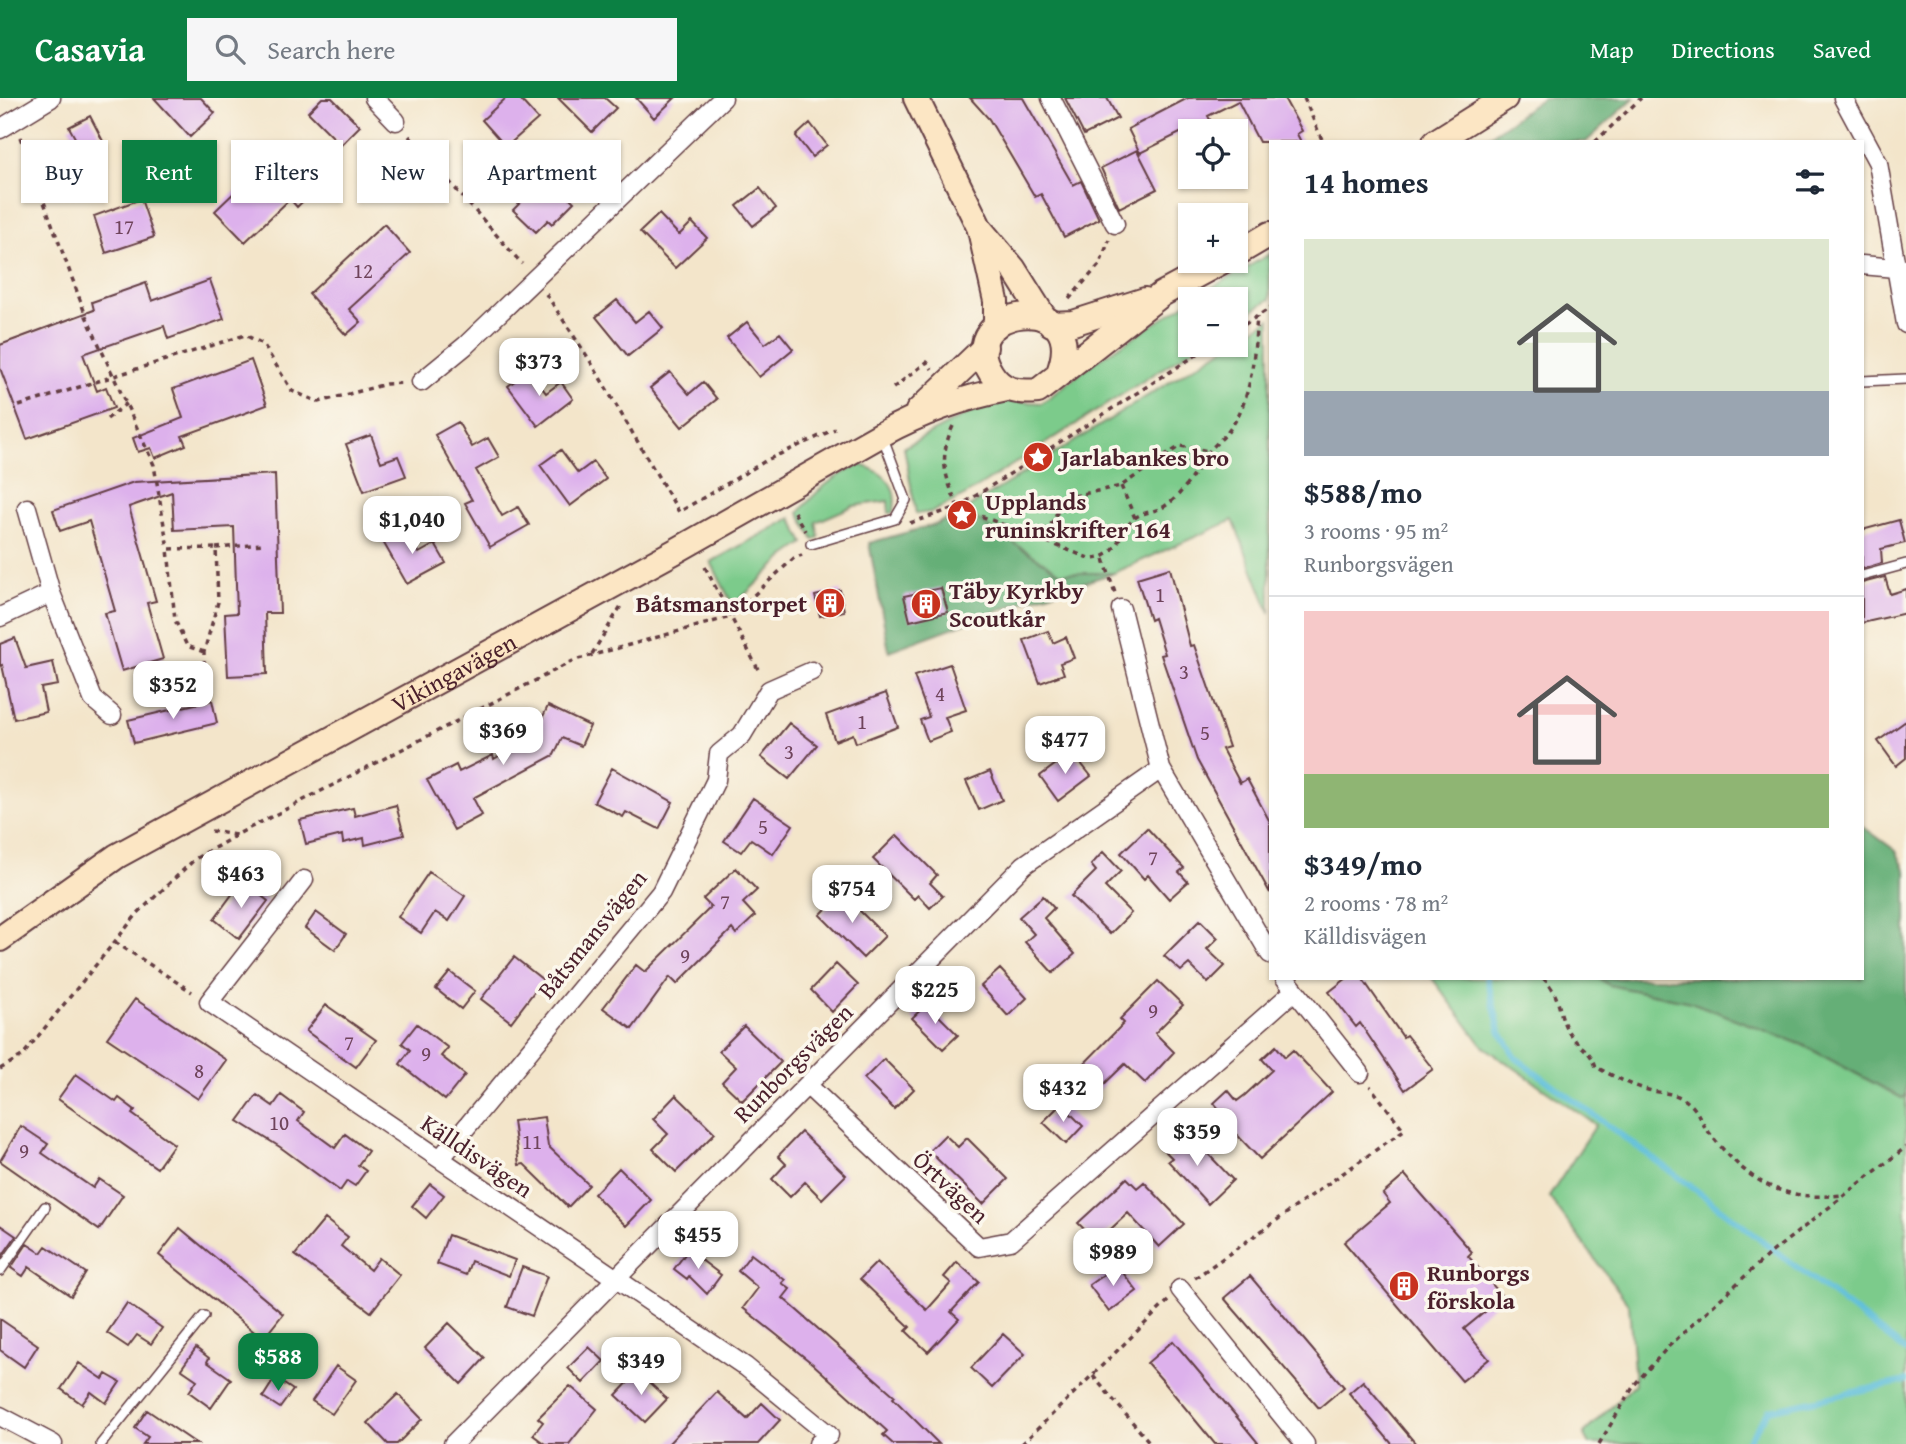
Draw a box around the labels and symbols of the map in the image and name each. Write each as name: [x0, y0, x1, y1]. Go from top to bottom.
house number: 17: [114, 211, 134, 242]
house number: 12: [353, 255, 373, 286]
pin: $373: [498, 338, 580, 398]
place icon: Jarlabankes bro: [1021, 440, 1055, 474]
place label: Jarlabankes bro: [1057, 440, 1229, 475]
place label: Upplands runinskrifter 164: [985, 484, 1171, 547]
pin: $1,040: [355, 496, 469, 556]
place icon: Upplands runinskrifter 164: [945, 498, 979, 532]
place label: Täby Kyrkby Scoutkår: [949, 573, 1084, 636]
house number: 1: [1155, 579, 1165, 610]
place label: Båtsmanstorpet: [636, 586, 807, 621]
building icon: Båtsmanstorpet: [813, 586, 847, 620]
building icon: Täby Kyrkby Scoutkår: [909, 587, 943, 621]
street label: Vikingavägen: [385, 624, 523, 721]
house number: 3: [1179, 656, 1189, 687]
pin: $352: [132, 662, 214, 721]
house number: 4: [935, 678, 945, 709]
house number: 1: [857, 706, 867, 737]
pin: $369: [462, 708, 544, 767]
pin: $477: [1024, 716, 1106, 776]
house number: 5: [1200, 717, 1210, 748]
house number: 3: [784, 736, 794, 767]
house number: 5: [758, 811, 768, 842]
house number: 7: [1148, 842, 1158, 873]
pin: $463: [200, 850, 282, 910]
street label: Båtsmansvägen: [529, 862, 655, 1006]
pin: $754: [811, 866, 893, 925]
house number: 7: [720, 886, 730, 917]
house number: 9: [680, 940, 690, 971]
pin: $225: [894, 967, 976, 1026]
street label: Runborgsvägen: [725, 995, 861, 1131]
house number: 9: [1148, 995, 1158, 1026]
house number: 7: [344, 1027, 354, 1058]
house number: 9: [421, 1038, 431, 1069]
house number: 8: [194, 1055, 204, 1086]
pin: $432: [1022, 1065, 1104, 1124]
street label: Källdisvägen: [414, 1106, 540, 1207]
house number: 10: [269, 1107, 289, 1138]
pin: $359: [1156, 1108, 1238, 1168]
house number: 11: [522, 1126, 542, 1157]
house number: 9: [19, 1135, 29, 1166]
street label: Örtvägen: [905, 1143, 997, 1232]
pin: $455: [657, 1212, 739, 1271]
pin: $989: [1072, 1228, 1154, 1288]
place label: Runborgs förskola: [1427, 1255, 1530, 1318]
building icon: Runborgs förskola: [1387, 1269, 1421, 1303]
pin: $588: [237, 1334, 319, 1393]
pin: $349: [600, 1338, 682, 1397]

